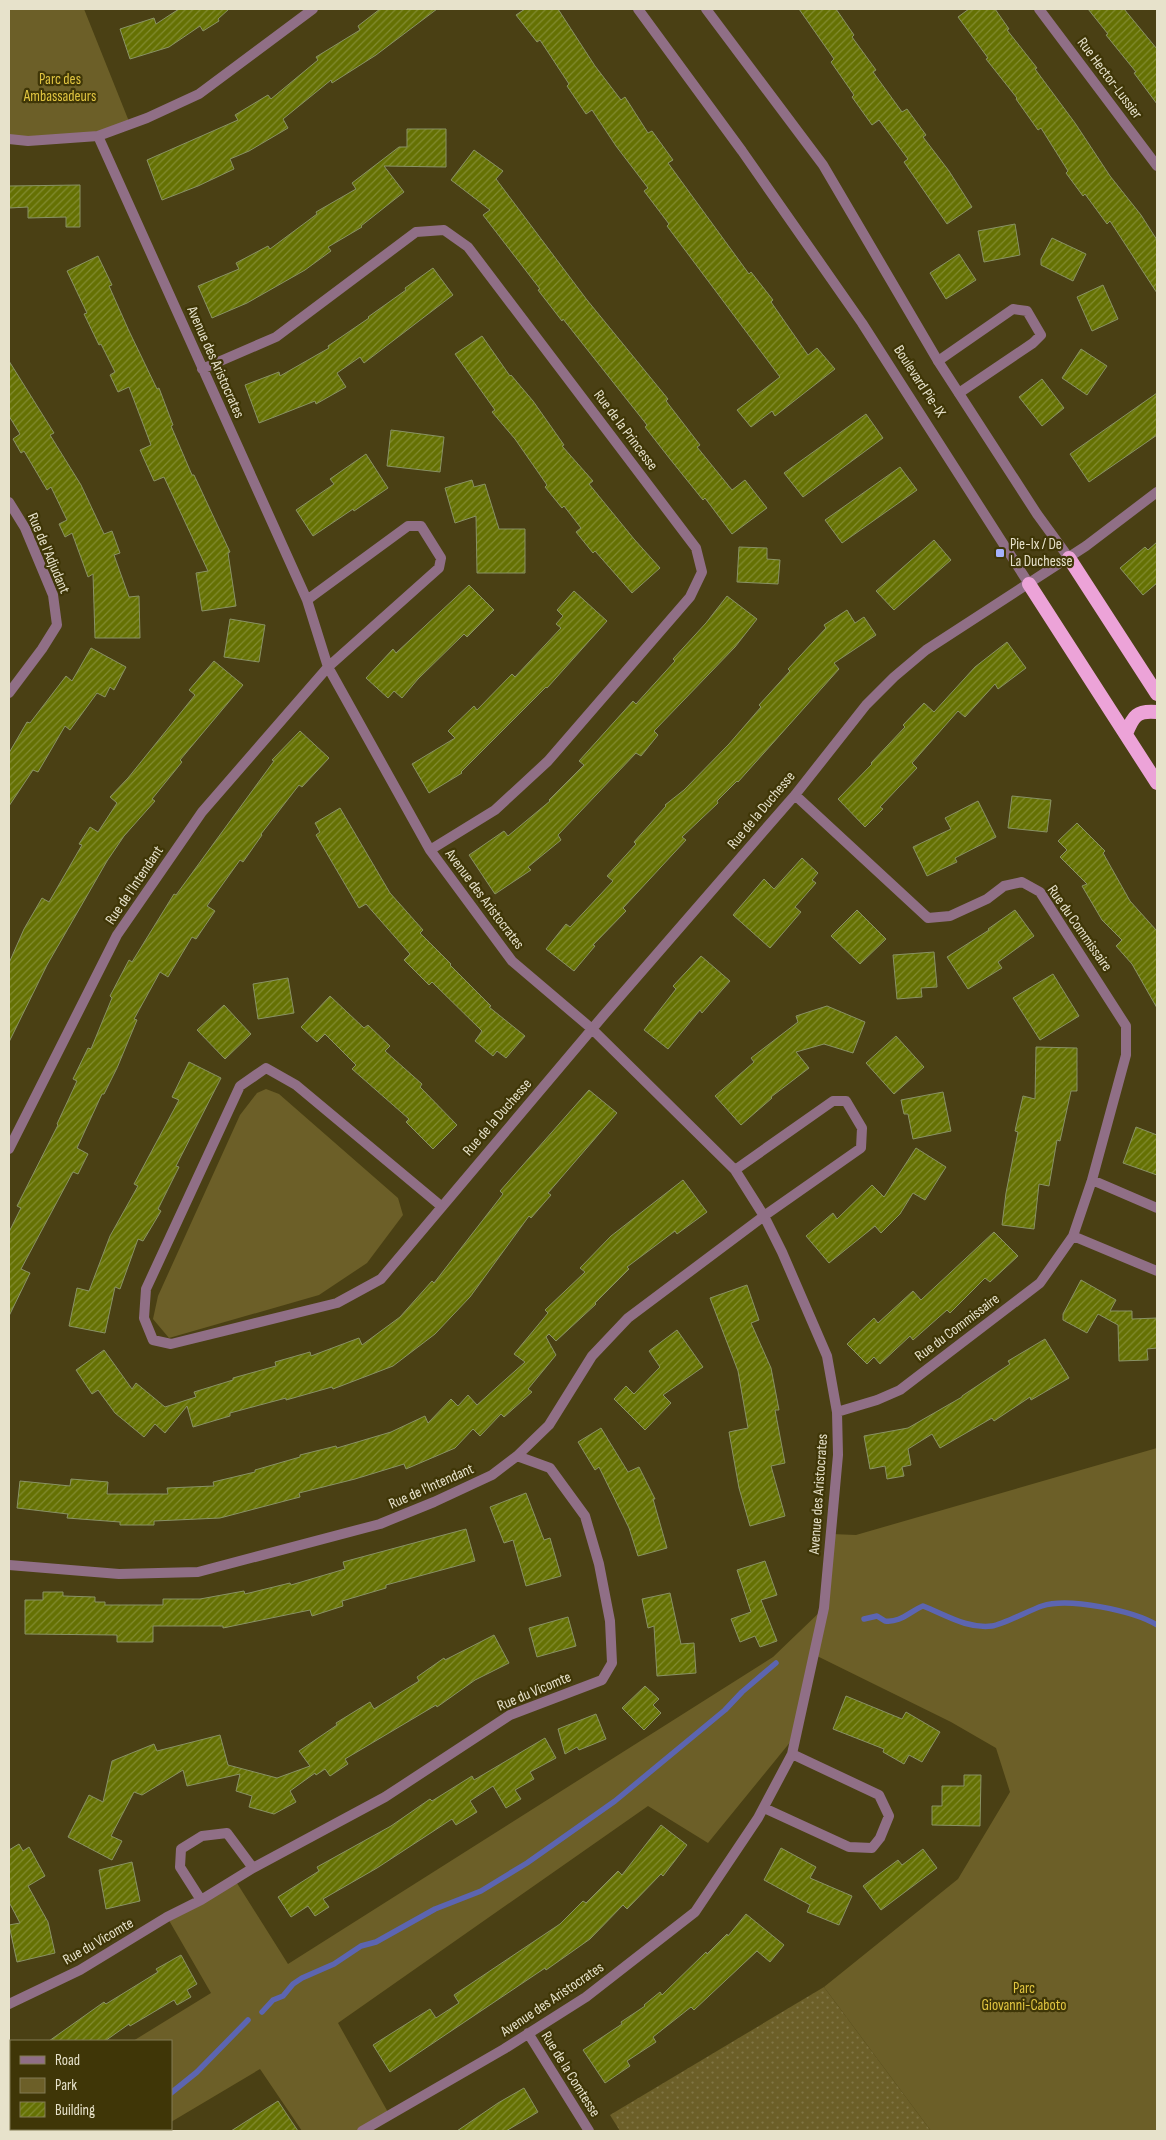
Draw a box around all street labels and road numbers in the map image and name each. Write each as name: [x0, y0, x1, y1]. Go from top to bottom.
street label: Rue Hector-Lussier: [1073, 34, 1147, 123]
street label: Avenue des Aristocrates: [182, 302, 249, 421]
street label: Boulevard Pie-IX: [889, 342, 950, 421]
street label: Rue de la Princesse: [589, 386, 662, 474]
street label: Rue de l'Adjudant: [23, 510, 74, 597]
street label: Rue de la Duchesse: [723, 767, 800, 853]
street label: Rue de l'Intendant: [101, 842, 168, 928]
street label: Avenue des Aristocrates: [440, 845, 528, 953]
street label: Rue du Commissaire: [1043, 881, 1116, 975]
street label: Rue de la Duchesse: [459, 1075, 536, 1160]
street label: Rue du Commissaire: [911, 1289, 1003, 1365]
street label: Avenue des Aristocrates: [805, 1433, 832, 1556]
street label: Rue de l'Intendant: [386, 1459, 477, 1514]
street label: Rue du Vicomte: [494, 1667, 574, 1716]
street label: Rue du Vicomte: [60, 1914, 137, 1969]
street label: Avenue des Aristocrates: [496, 1958, 608, 2042]
street label: Rue de la Comtesse: [537, 2028, 604, 2121]

